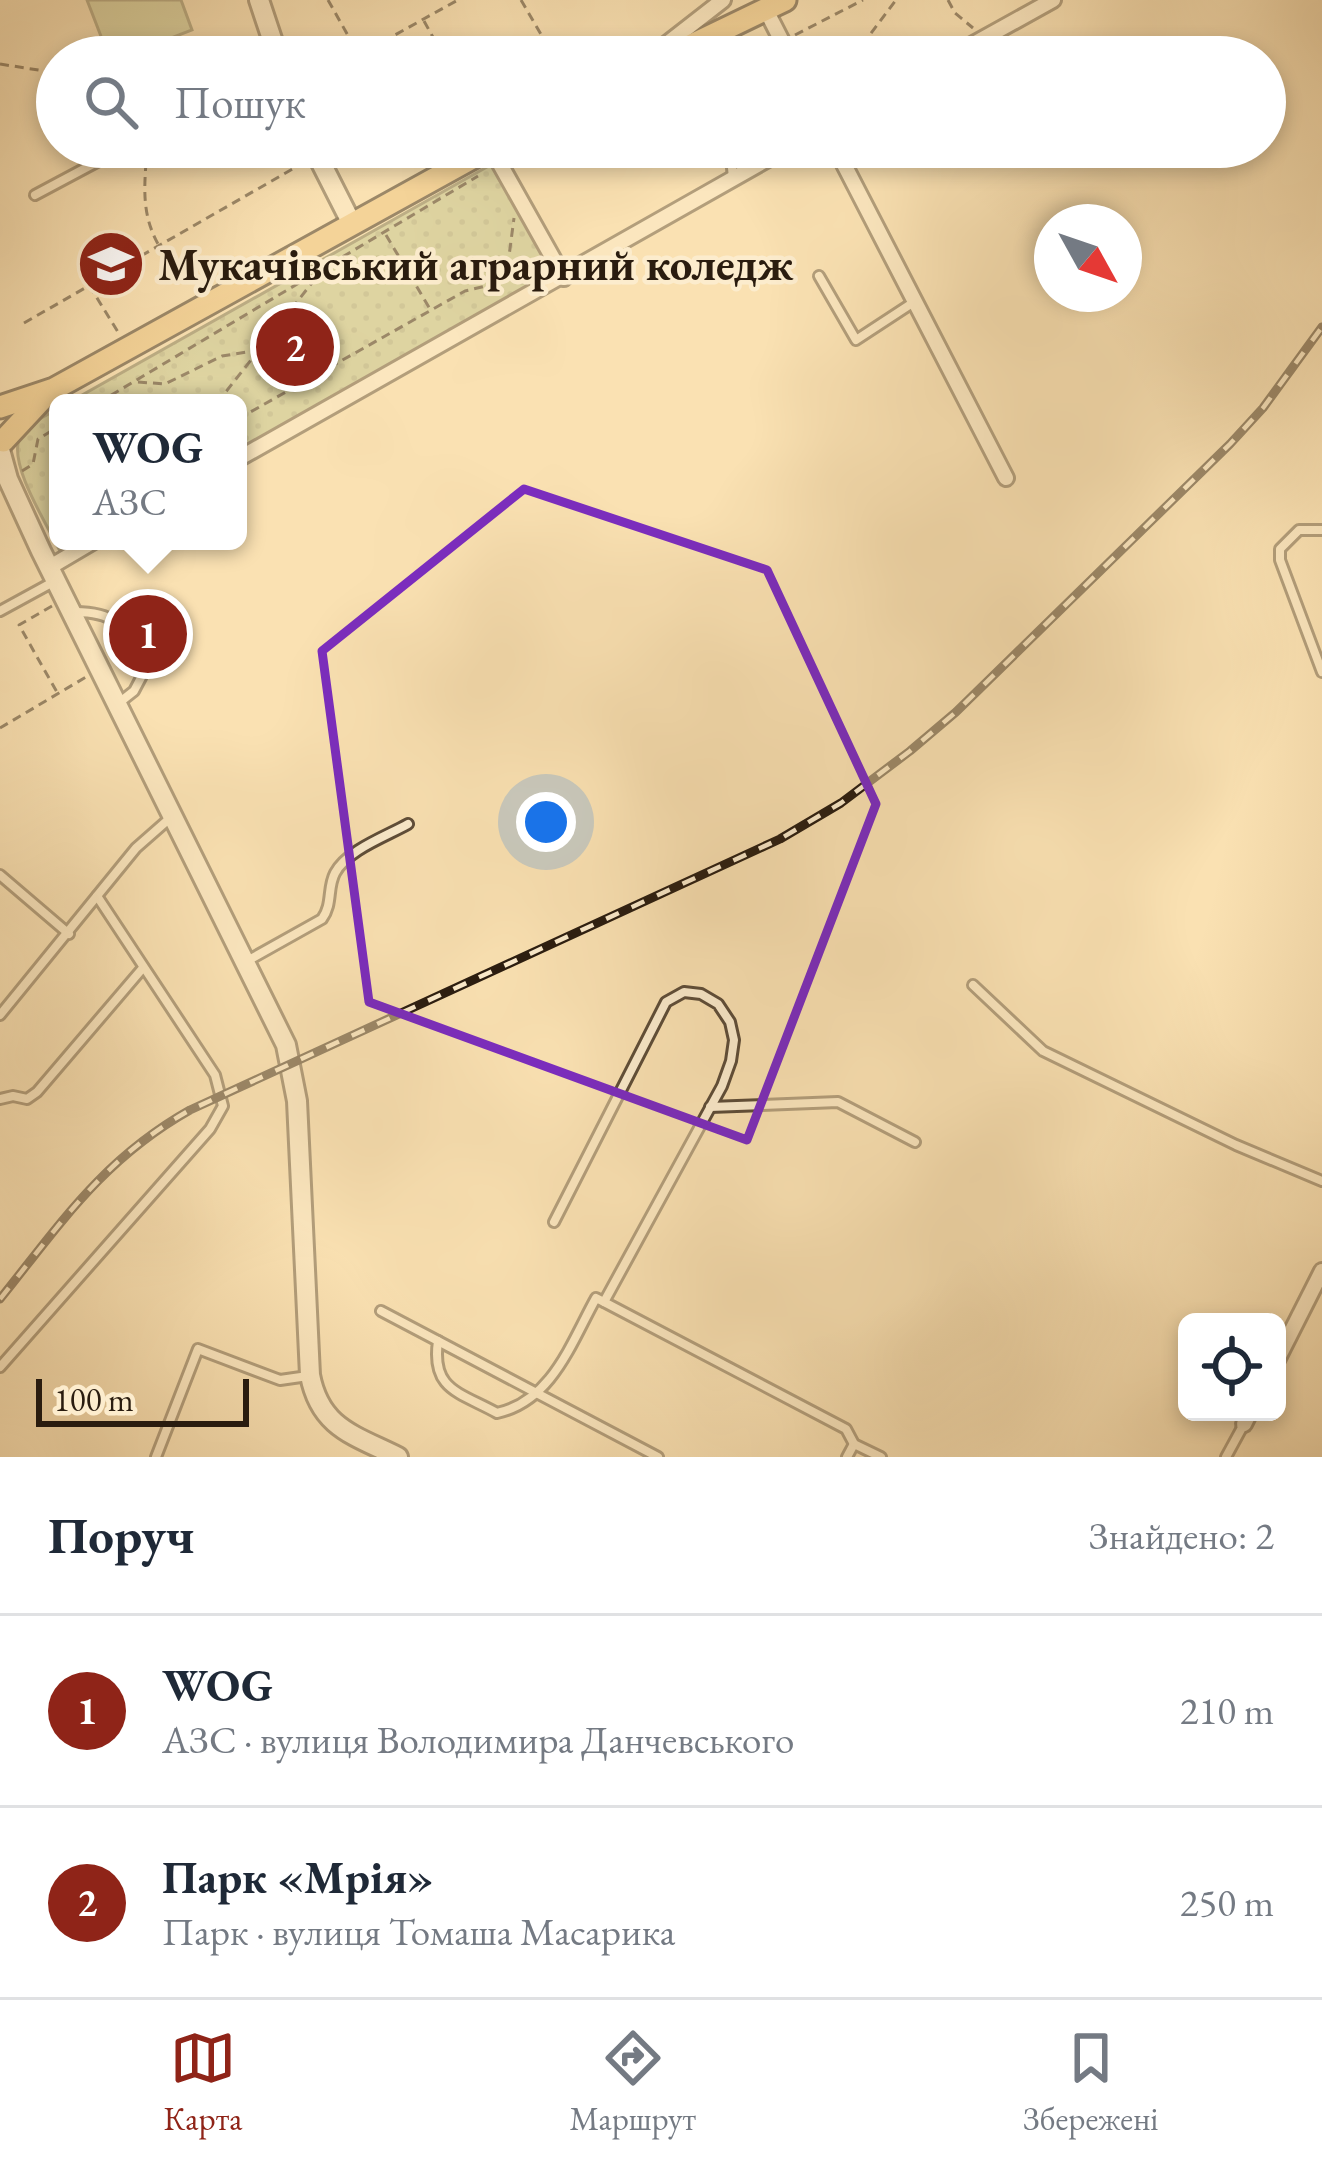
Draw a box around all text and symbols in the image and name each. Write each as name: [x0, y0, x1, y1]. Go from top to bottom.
search box: [36, 36, 1286, 168]
icon: search: [78, 69, 144, 135]
text: Пошук: [174, 73, 306, 131]
north arrow: [1034, 204, 1142, 312]
school or university icon: Мукачівський аграрний коледж: [76, 229, 146, 299]
place label: Мукачівський аграрний коледж: [158, 235, 794, 293]
pin: 2: [256, 302, 334, 392]
popup: [49, 394, 247, 550]
text: WOG: [92, 418, 204, 476]
text: АЗС: [92, 476, 167, 527]
pin: 1: [109, 589, 187, 679]
your location: [516, 792, 576, 852]
map controls: [1178, 1313, 1286, 1421]
button: locate: [1178, 1313, 1286, 1421]
scale bar: [36, 1373, 249, 1426]
text: 100 m: [54, 1378, 134, 1421]
text: Поруч: [48, 1502, 194, 1568]
text: Знайдено: 2: [1089, 1510, 1274, 1561]
text: WOG: [162, 1656, 273, 1714]
text: 1: [77, 1685, 97, 1736]
text: 210 m: [1180, 1685, 1274, 1736]
text: АЗС · вулиця Володимира Данчевського: [162, 1714, 794, 1765]
text: Парк «Мрія»: [162, 1848, 434, 1906]
text: 2: [77, 1877, 97, 1928]
text: 250 m: [1180, 1877, 1274, 1928]
text: Парк · вулиця Томаша Масарика: [162, 1906, 675, 1957]
tab: Карта: [164, 2025, 242, 2140]
tab: Маршрут: [569, 2025, 696, 2140]
tab: Збережені: [1023, 2025, 1158, 2140]

